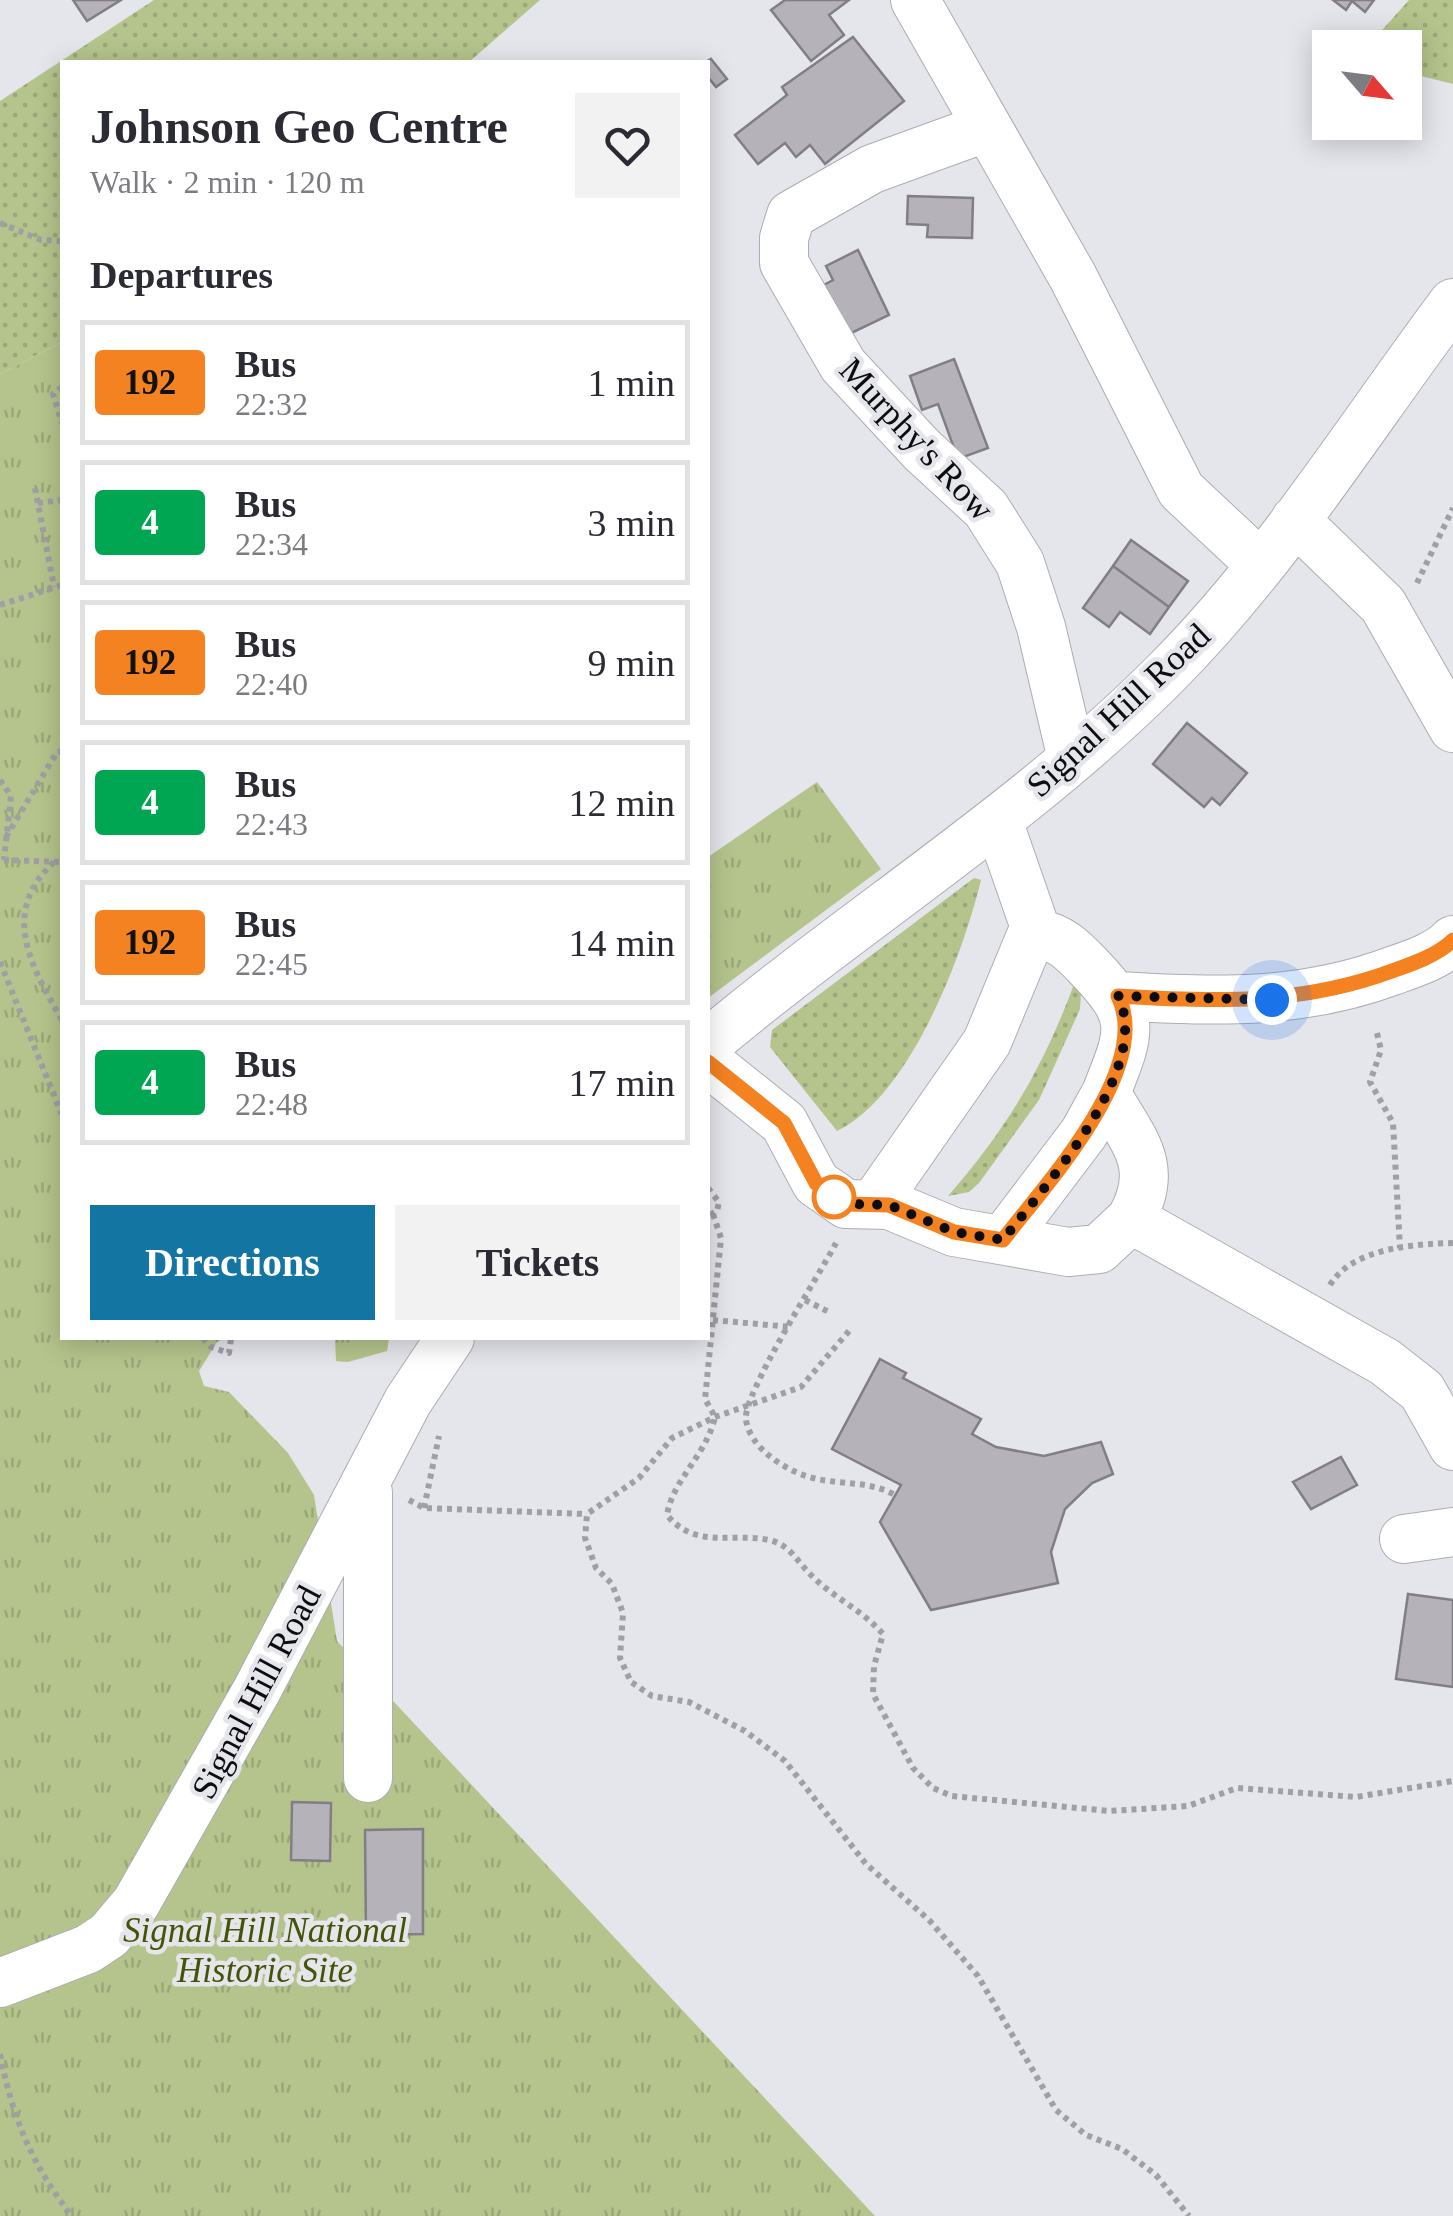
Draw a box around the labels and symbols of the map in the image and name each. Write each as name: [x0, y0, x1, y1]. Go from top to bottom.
north arrow: [1312, 30, 1422, 140]
street label: Murphy's Row: [832, 350, 1002, 529]
street label: Signal Hill Road: [1019, 616, 1218, 805]
your location: [1247, 975, 1297, 1025]
unlabelled marker: [813, 1176, 855, 1218]
street label: Signal Hill Road: [184, 1579, 329, 1805]
park label: Signal Hill National Historic Site: [123, 1911, 407, 1990]

